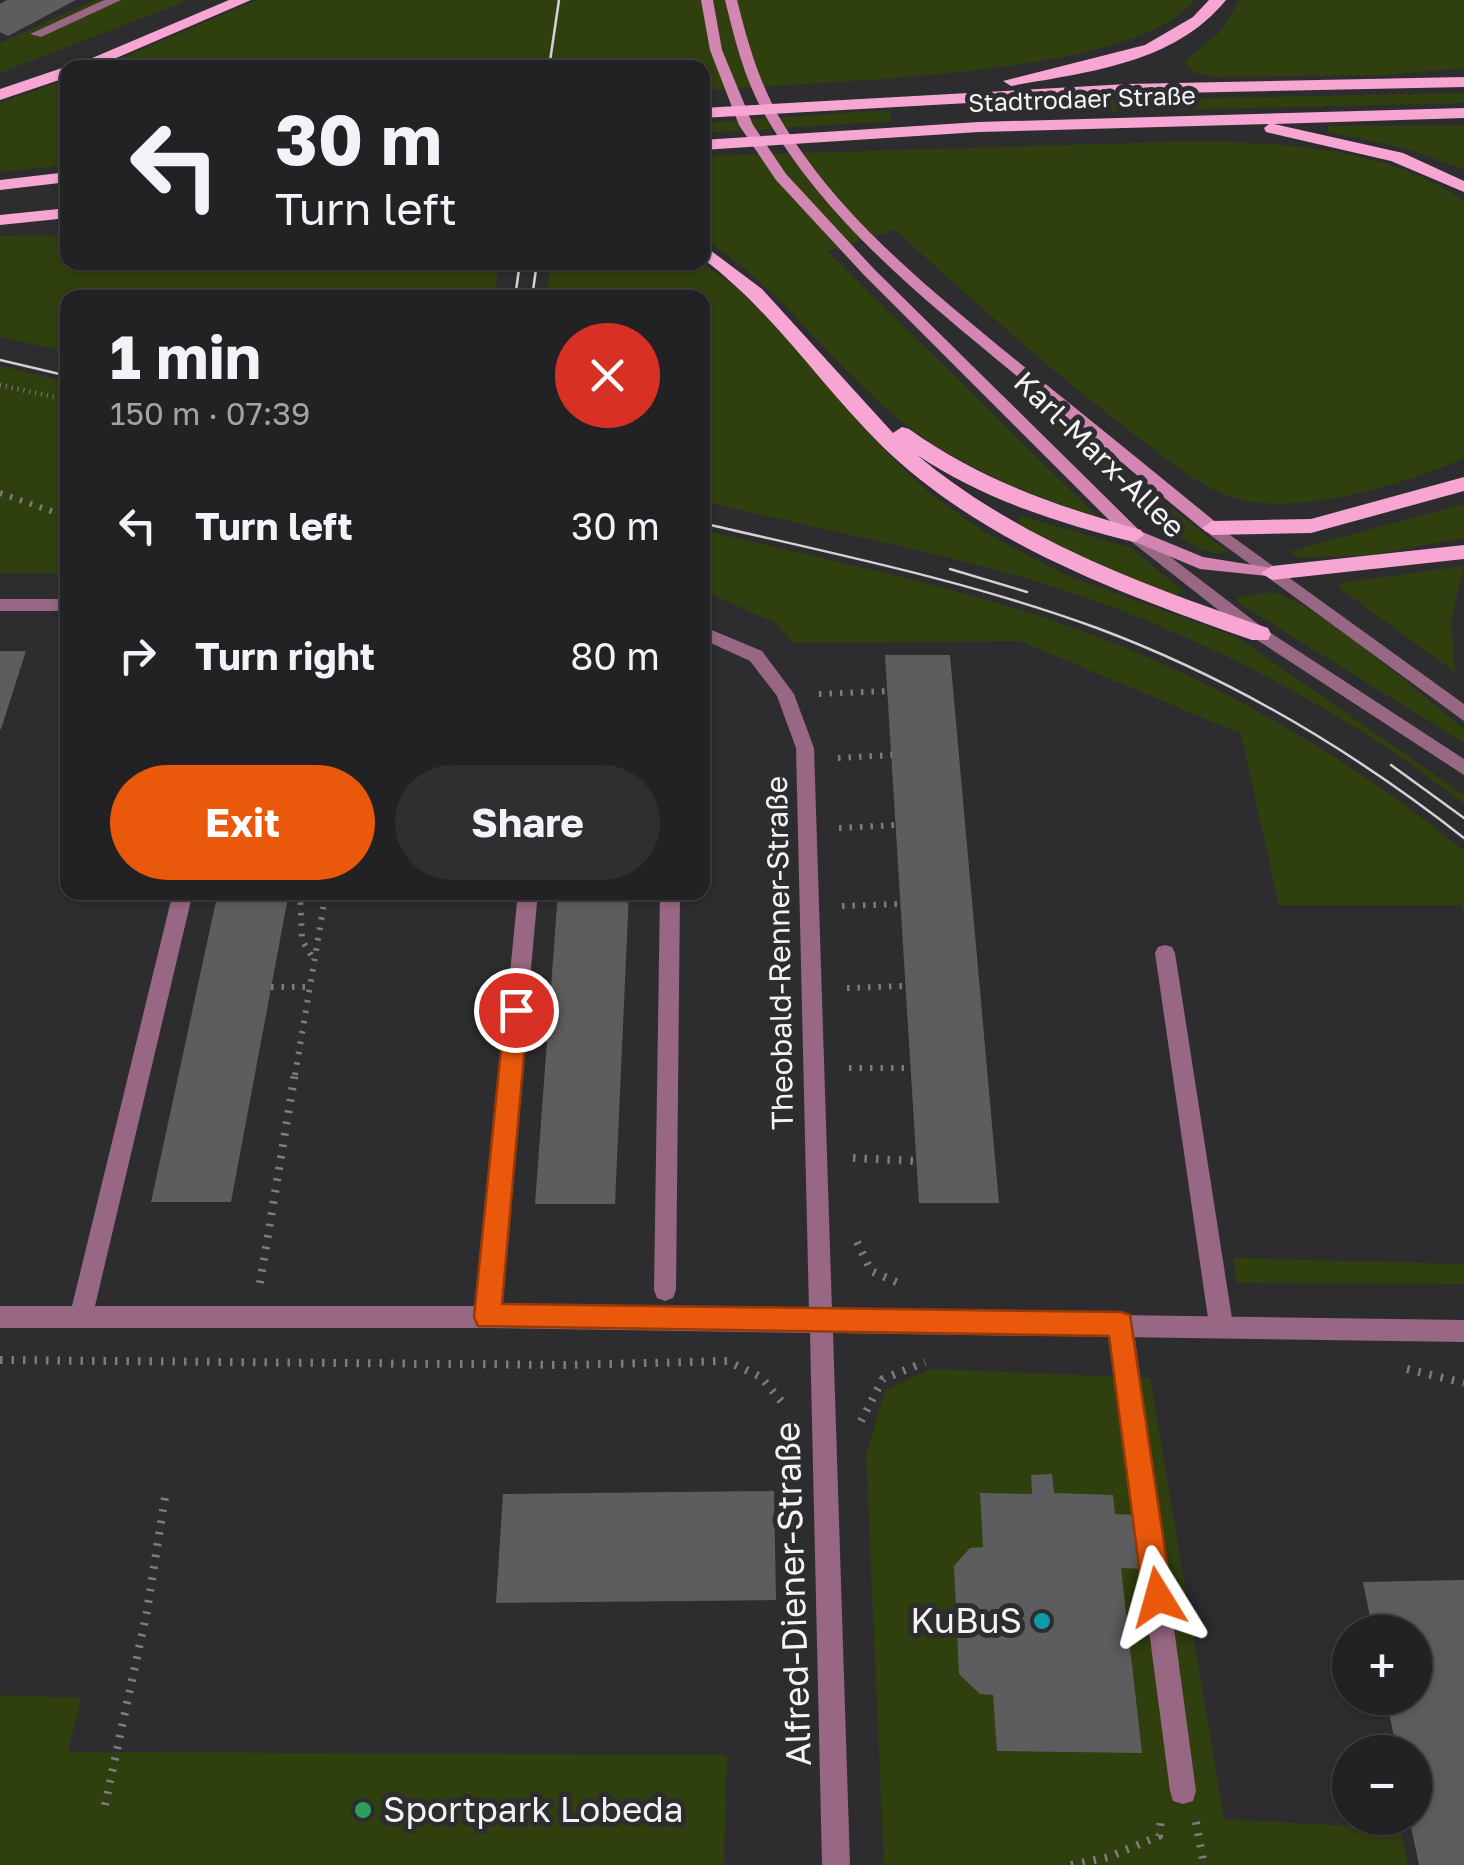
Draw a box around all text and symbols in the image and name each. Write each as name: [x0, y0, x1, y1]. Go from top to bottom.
street label: Stadtrodaer Straße: [968, 79, 1196, 118]
text: 30 m: [275, 96, 442, 180]
icon: left: [110, 100, 240, 230]
text: Turn left: [275, 181, 457, 235]
text: 1 min: [110, 320, 261, 392]
button: close: [555, 323, 660, 428]
street label: Karl-Marx-Allee: [1007, 364, 1193, 545]
text: 150 m · 07:39: [110, 394, 310, 432]
icon: left: [110, 498, 165, 553]
text: Turn left: [195, 503, 353, 548]
text: 30 m: [571, 503, 660, 548]
icon: right: [110, 628, 165, 683]
text: Turn right: [195, 633, 375, 678]
text: 80 m: [570, 633, 660, 678]
button: Exit: [110, 765, 375, 880]
button: Share: [395, 765, 660, 880]
street label: Theobald-Renner-Straße: [758, 776, 800, 1130]
pin: [474, 968, 559, 1053]
icon: arrive: [489, 983, 544, 1038]
street label: Alfred-Diener-Straße: [765, 1421, 819, 1767]
position arrow: [1106, 1545, 1210, 1649]
place label: KuBuS: [910, 1599, 1022, 1641]
marker: KuBuS: [1031, 1610, 1053, 1632]
map controls: [1332, 1615, 1432, 1835]
button: +: [1332, 1615, 1432, 1715]
button: −: [1332, 1735, 1432, 1835]
place label: Sportpark Lobeda: [383, 1788, 683, 1830]
marker: Sportpark Lobeda: [352, 1799, 374, 1821]

